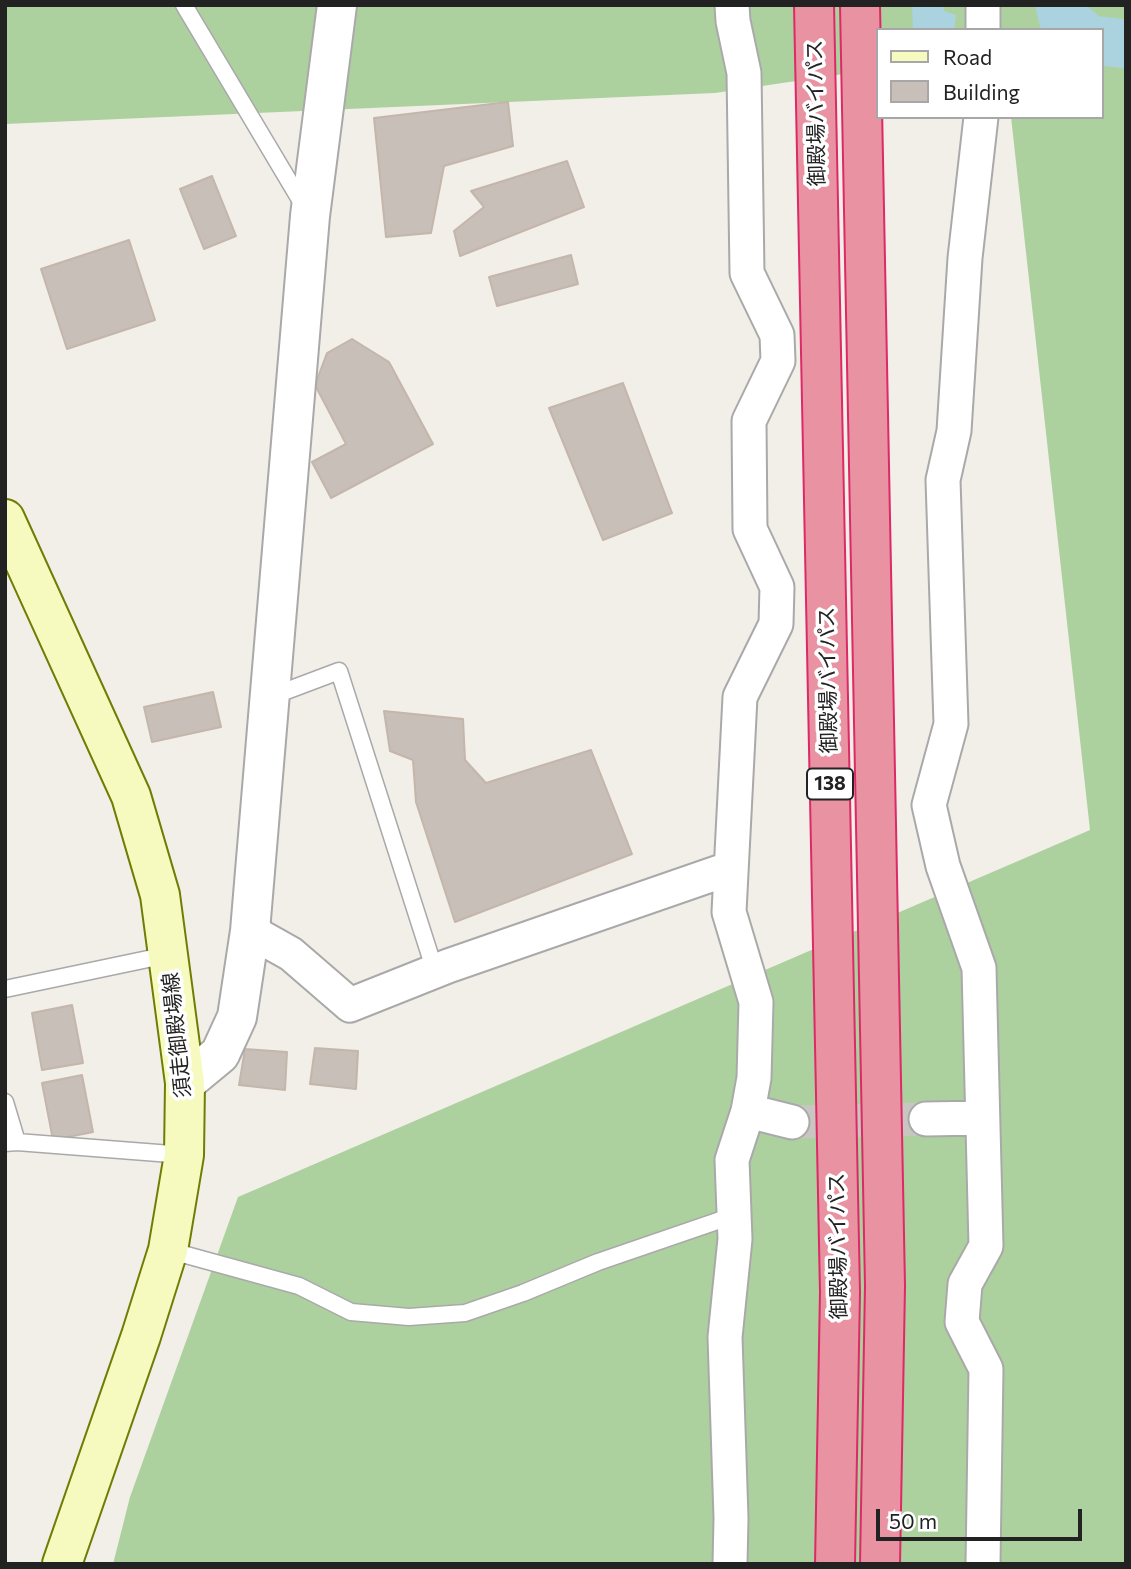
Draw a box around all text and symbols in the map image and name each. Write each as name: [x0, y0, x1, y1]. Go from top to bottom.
legend: [876, 28, 1103, 119]
street label: 御殿場バイパス: [802, 39, 830, 187]
text: Road: [943, 44, 992, 69]
text: Building: [943, 79, 1020, 104]
street label: 御殿場バイパス: [814, 606, 842, 754]
road number: 138: [807, 768, 853, 800]
street label: 須走御殿場線: [158, 971, 196, 1099]
street label: 御殿場バイパス: [824, 1172, 852, 1320]
scale bar: [879, 1496, 1086, 1540]
text: 50 m: [889, 1508, 937, 1533]

